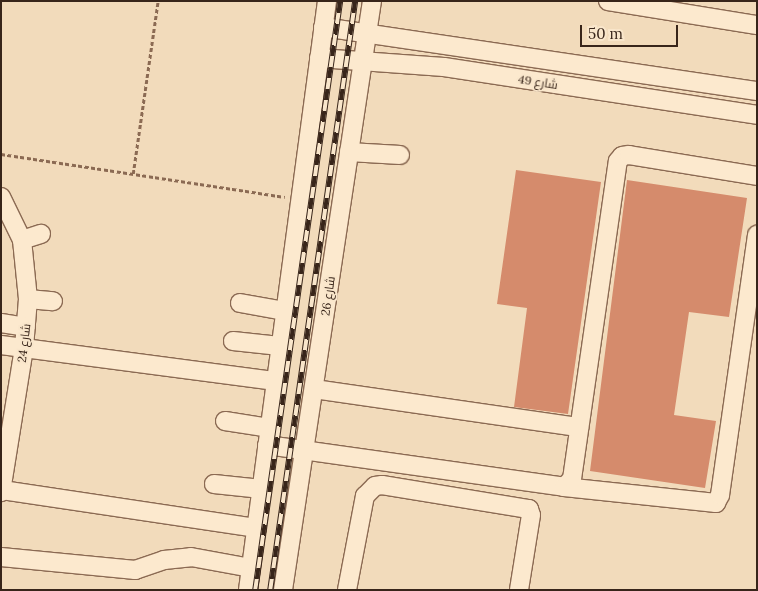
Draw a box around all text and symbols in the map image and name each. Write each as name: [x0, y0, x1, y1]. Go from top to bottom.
scale bar: [583, 15, 680, 47]
text: 50 m: [588, 24, 623, 43]
street label: شارع 49: [517, 72, 559, 92]
street label: شارع 26: [318, 275, 338, 317]
street label: شارع 24: [14, 323, 34, 363]

